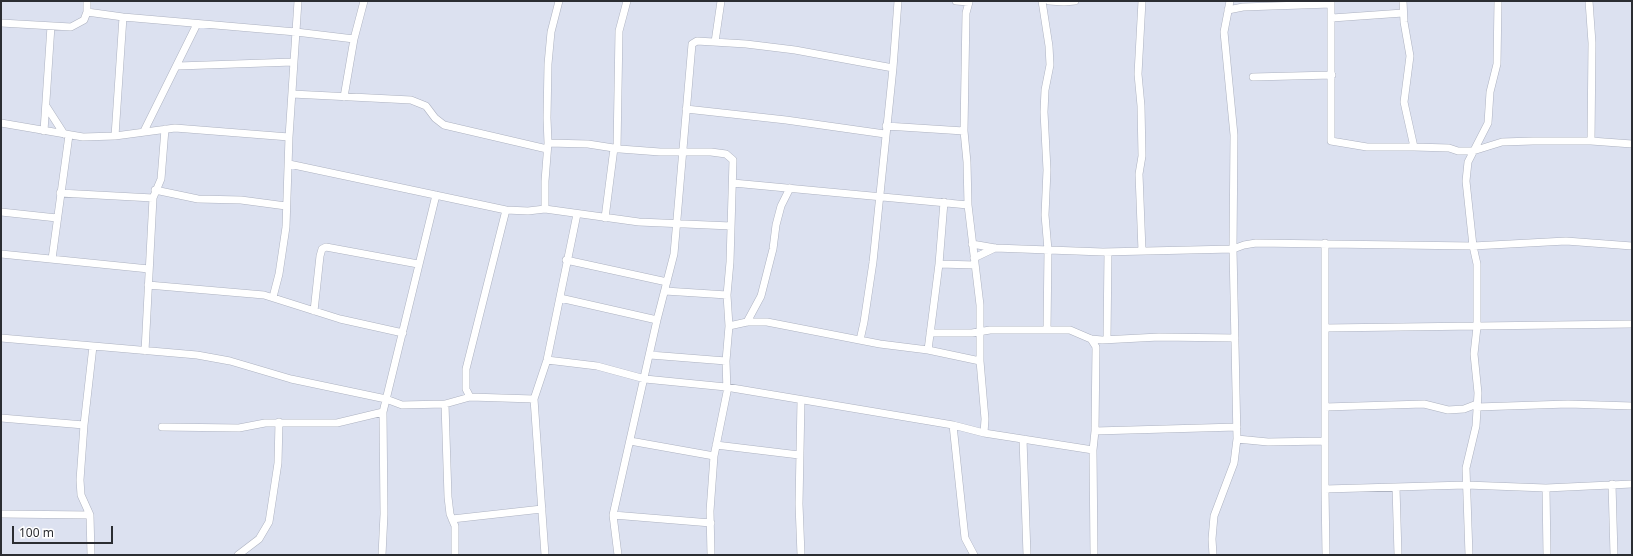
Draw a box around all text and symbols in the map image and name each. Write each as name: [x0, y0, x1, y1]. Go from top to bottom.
scale bar: [14, 518, 115, 544]
text: 100 m: [19, 524, 54, 541]

